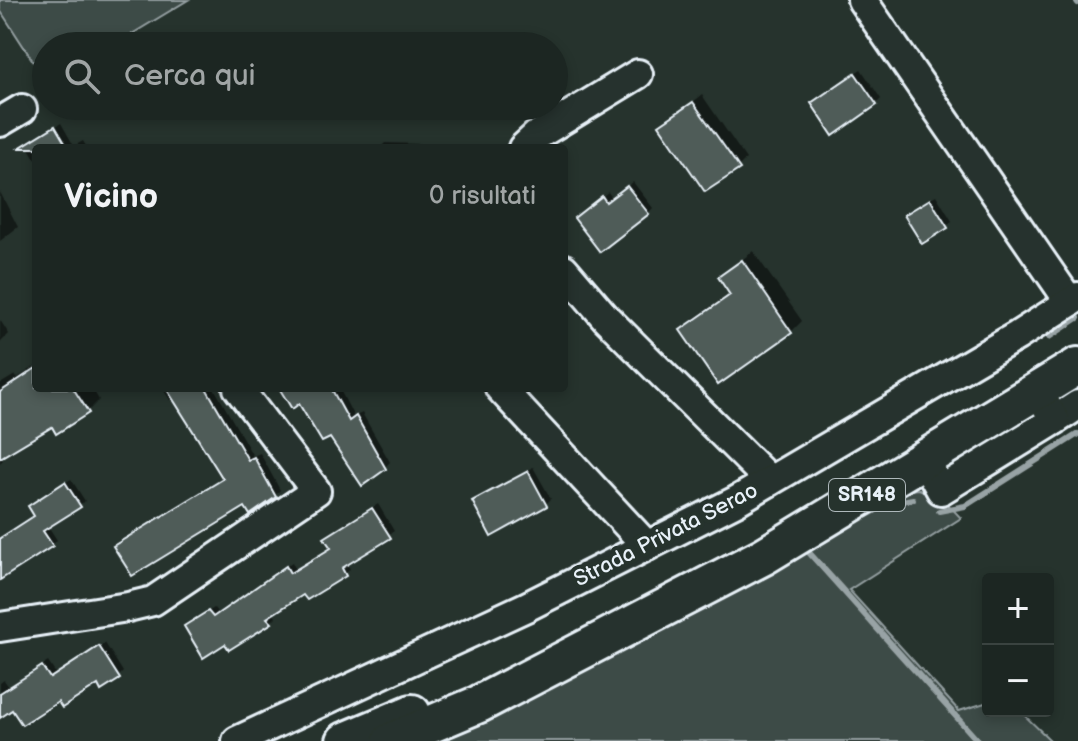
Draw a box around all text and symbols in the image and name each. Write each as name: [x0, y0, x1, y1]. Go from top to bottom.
search box: [32, 32, 568, 120]
icon: search: [60, 54, 104, 98]
text: Cerca qui: [124, 58, 256, 94]
text: Vicino: [64, 176, 158, 217]
text: 0 risultati: [429, 181, 536, 212]
street label: Strada Privata Serao: [570, 477, 762, 593]
road number: SR148: [829, 479, 905, 511]
map controls: [982, 573, 1054, 717]
button: +: [982, 573, 1054, 645]
button: −: [982, 645, 1054, 717]

